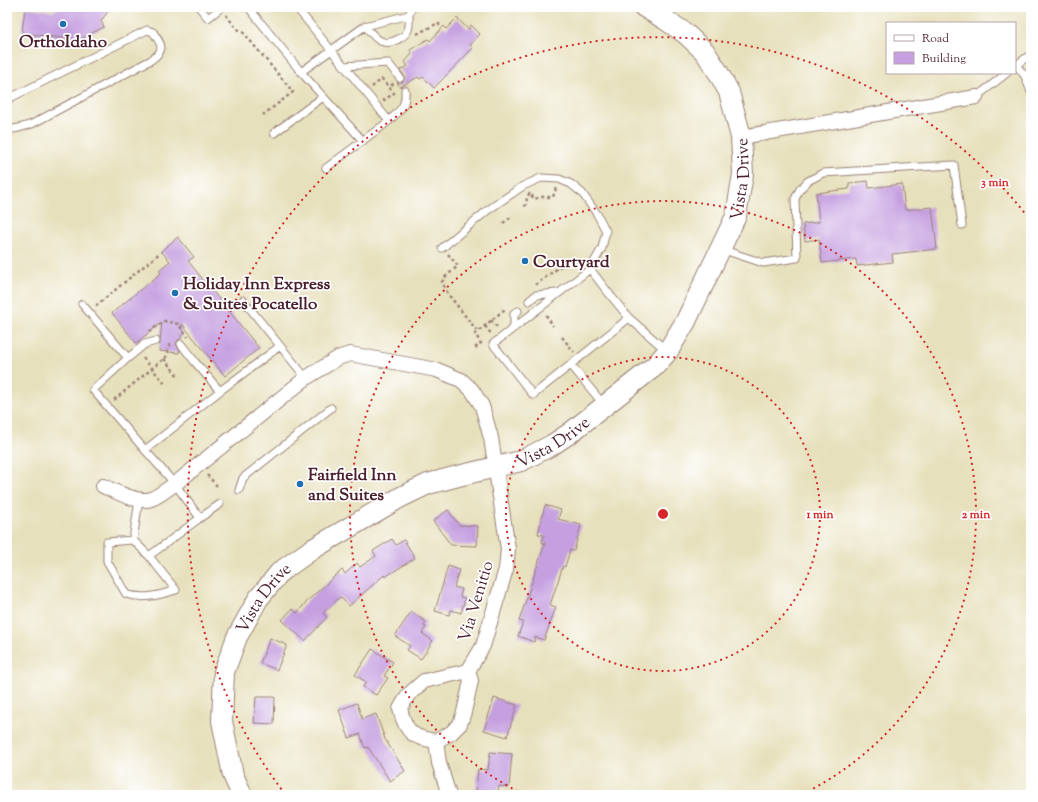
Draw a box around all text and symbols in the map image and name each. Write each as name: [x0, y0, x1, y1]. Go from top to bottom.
marker: OrthoIdaho: [58, 19, 68, 29]
legend: [886, 22, 1016, 74]
text: Road: [922, 30, 949, 48]
place label: OrthoIdaho: [19, 31, 107, 55]
text: Building: [922, 50, 966, 68]
street label: Vista Drive: [725, 137, 757, 222]
text: 3 min: [981, 174, 1010, 192]
place label: Courtyard: [533, 251, 610, 275]
marker: Courtyard: [520, 256, 530, 266]
place label: Holiday Inn Express & Suites Pocatello: [183, 273, 331, 317]
marker: Holiday Inn Express & Suites Pocatello: [170, 288, 180, 298]
street label: Vista Drive: [513, 412, 596, 475]
place label: Fairfield Inn and Suites: [308, 464, 398, 508]
marker: Fairfield Inn and Suites: [295, 479, 305, 489]
text: 1 min: [805, 506, 834, 524]
text: 2 min: [962, 506, 991, 524]
centre of rings: [656, 507, 670, 521]
street label: Vista Drive: [231, 558, 297, 638]
street label: Via Venitio: [453, 558, 501, 645]

